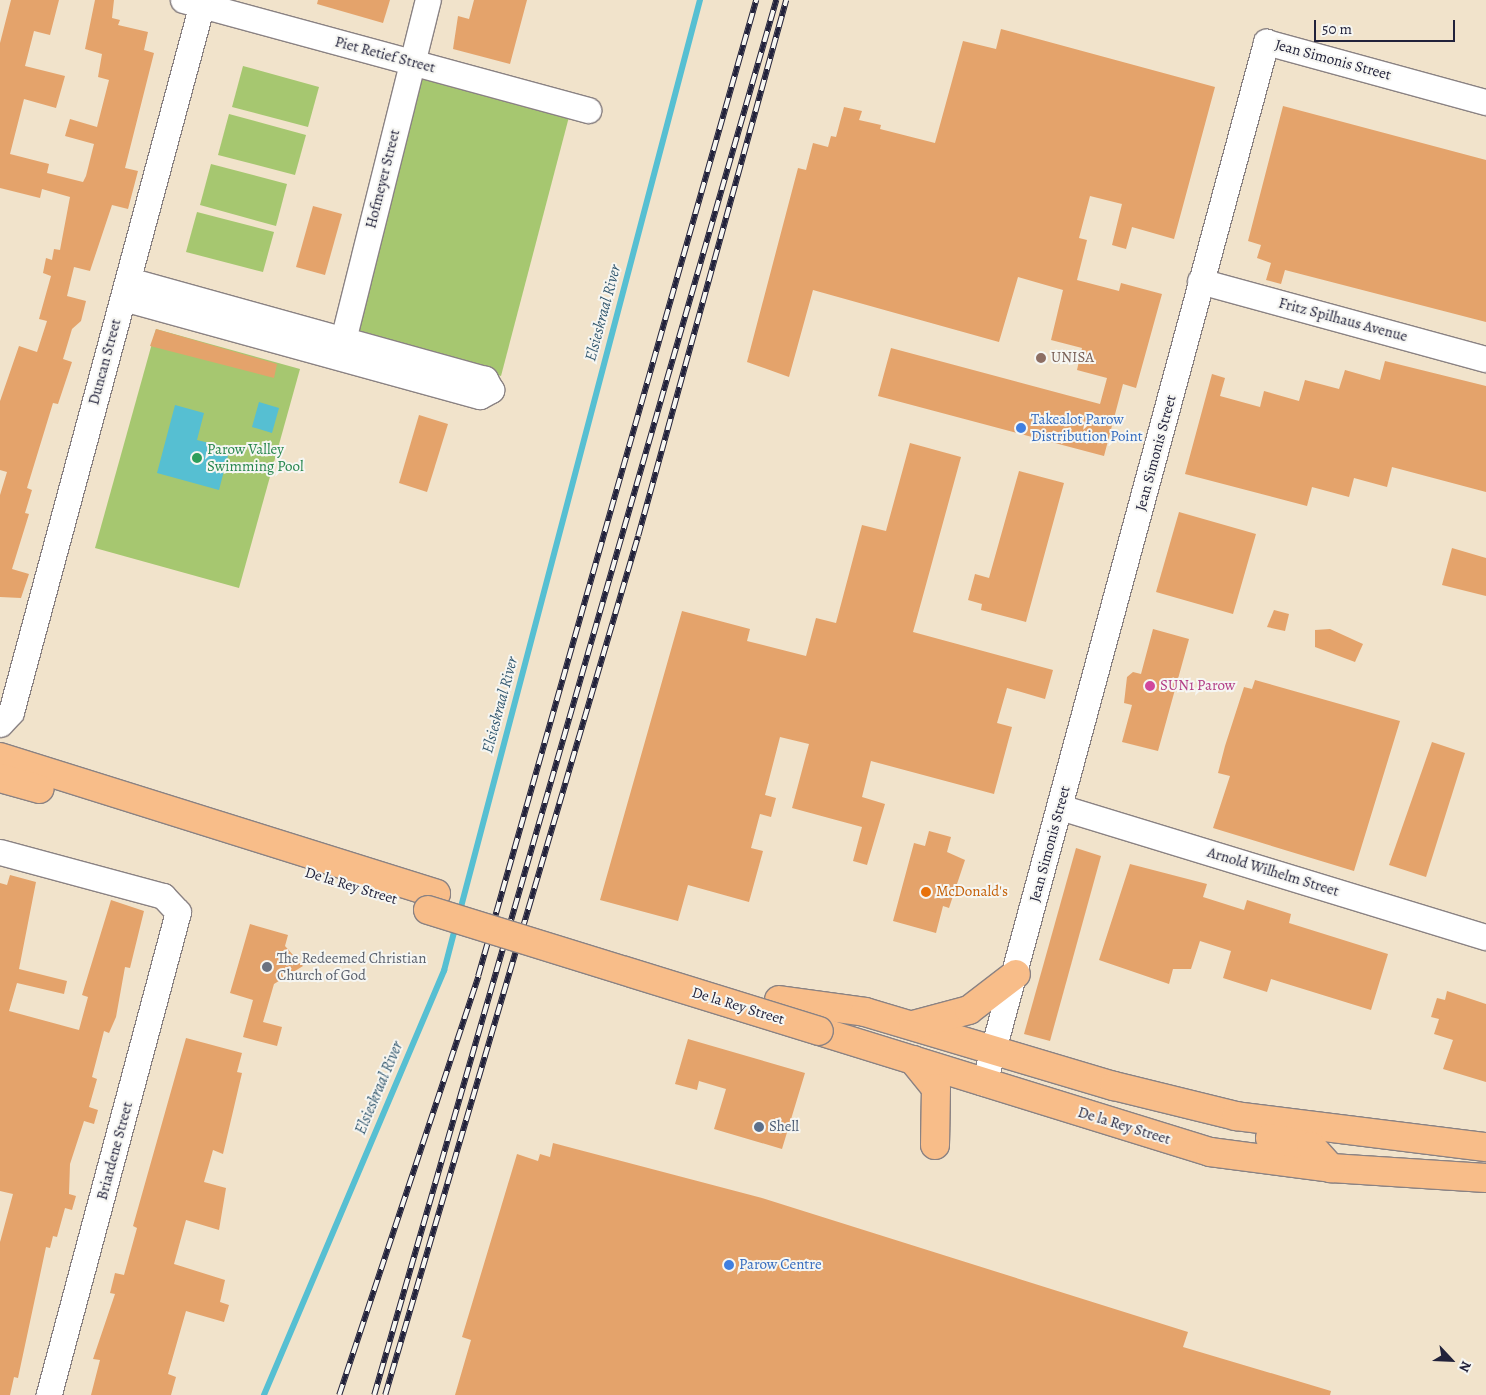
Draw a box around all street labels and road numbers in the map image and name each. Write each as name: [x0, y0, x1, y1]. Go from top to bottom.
street label: Piet Retief Street: [333, 33, 437, 77]
street label: Jean Simonis Street: [1273, 36, 1393, 84]
street label: Hofmeyer Street: [362, 128, 404, 230]
street label: Fritz Spilhaus Avenue: [1277, 294, 1409, 346]
street label: Duncan Street: [85, 317, 125, 407]
street label: Jean Simonis Street: [1132, 393, 1180, 513]
street label: Jean Simonis Street: [1026, 784, 1074, 904]
street label: Arnold Wilhelm Street: [1205, 843, 1341, 901]
street label: De la Rey Street: [303, 863, 399, 909]
street label: De la Rey Street: [690, 983, 786, 1029]
street label: Briardene Street: [93, 1100, 137, 1202]
street label: De la Rey Street: [1076, 1103, 1172, 1149]

